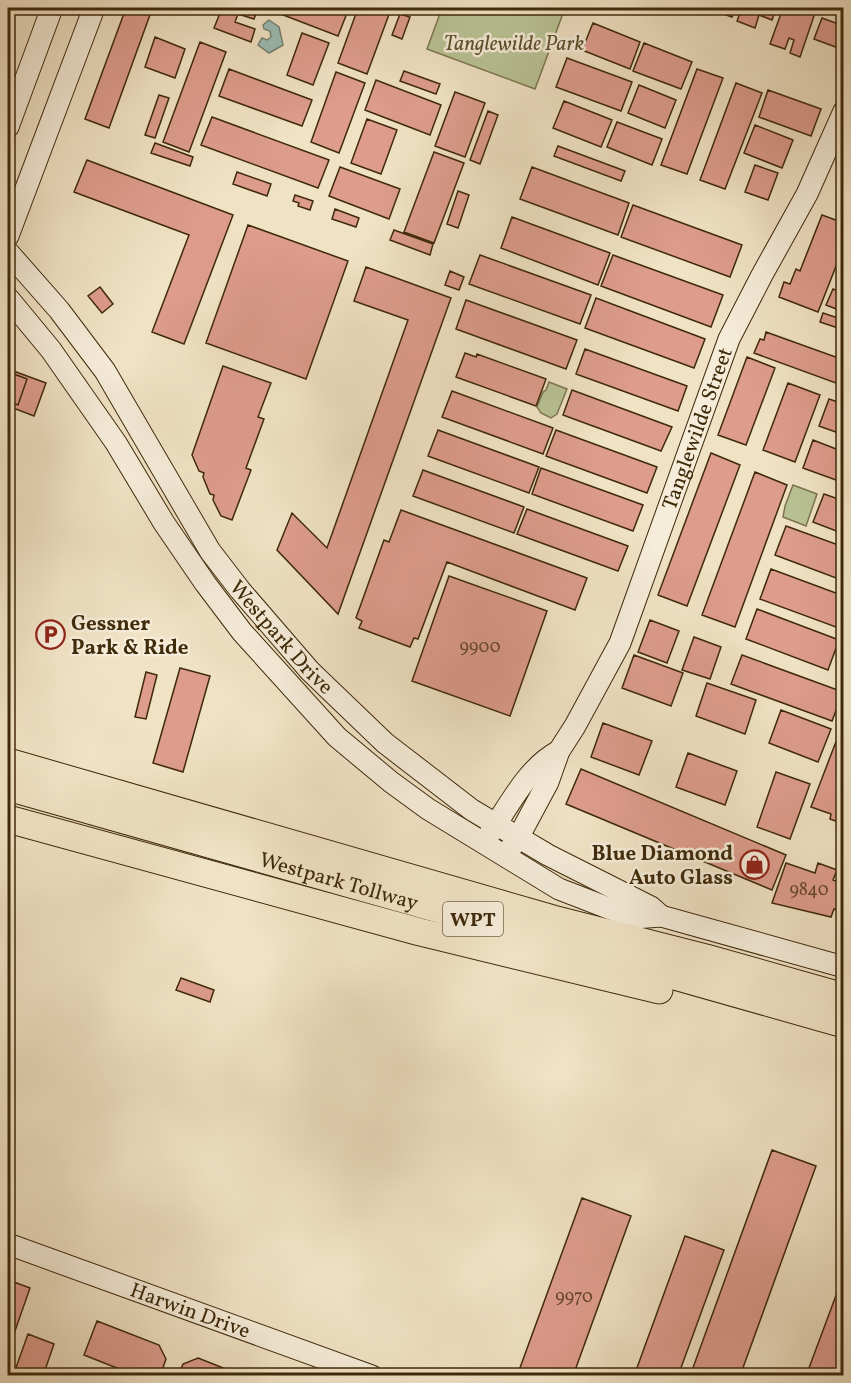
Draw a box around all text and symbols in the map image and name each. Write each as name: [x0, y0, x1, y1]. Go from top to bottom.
park label: Tanglewilde Park: [444, 30, 584, 59]
street label: Tanglewilde Street: [656, 344, 741, 514]
street label: Westpark Drive: [222, 574, 339, 702]
place label: Gessner Park & Ride: [71, 610, 189, 663]
parking icon: Gessner Park & Ride: [34, 619, 66, 651]
house number: 9900: [459, 635, 501, 660]
place label: Blue Diamond Auto Glass: [592, 840, 733, 893]
street label: Westpark Tollway: [256, 846, 422, 919]
shop icon: Blue Diamond Auto Glass: [738, 849, 770, 881]
house number: 9840: [789, 878, 829, 903]
road number: WPT: [443, 902, 503, 936]
street label: Harwin Drive: [126, 1276, 254, 1347]
house number: 9970: [555, 1285, 593, 1310]

